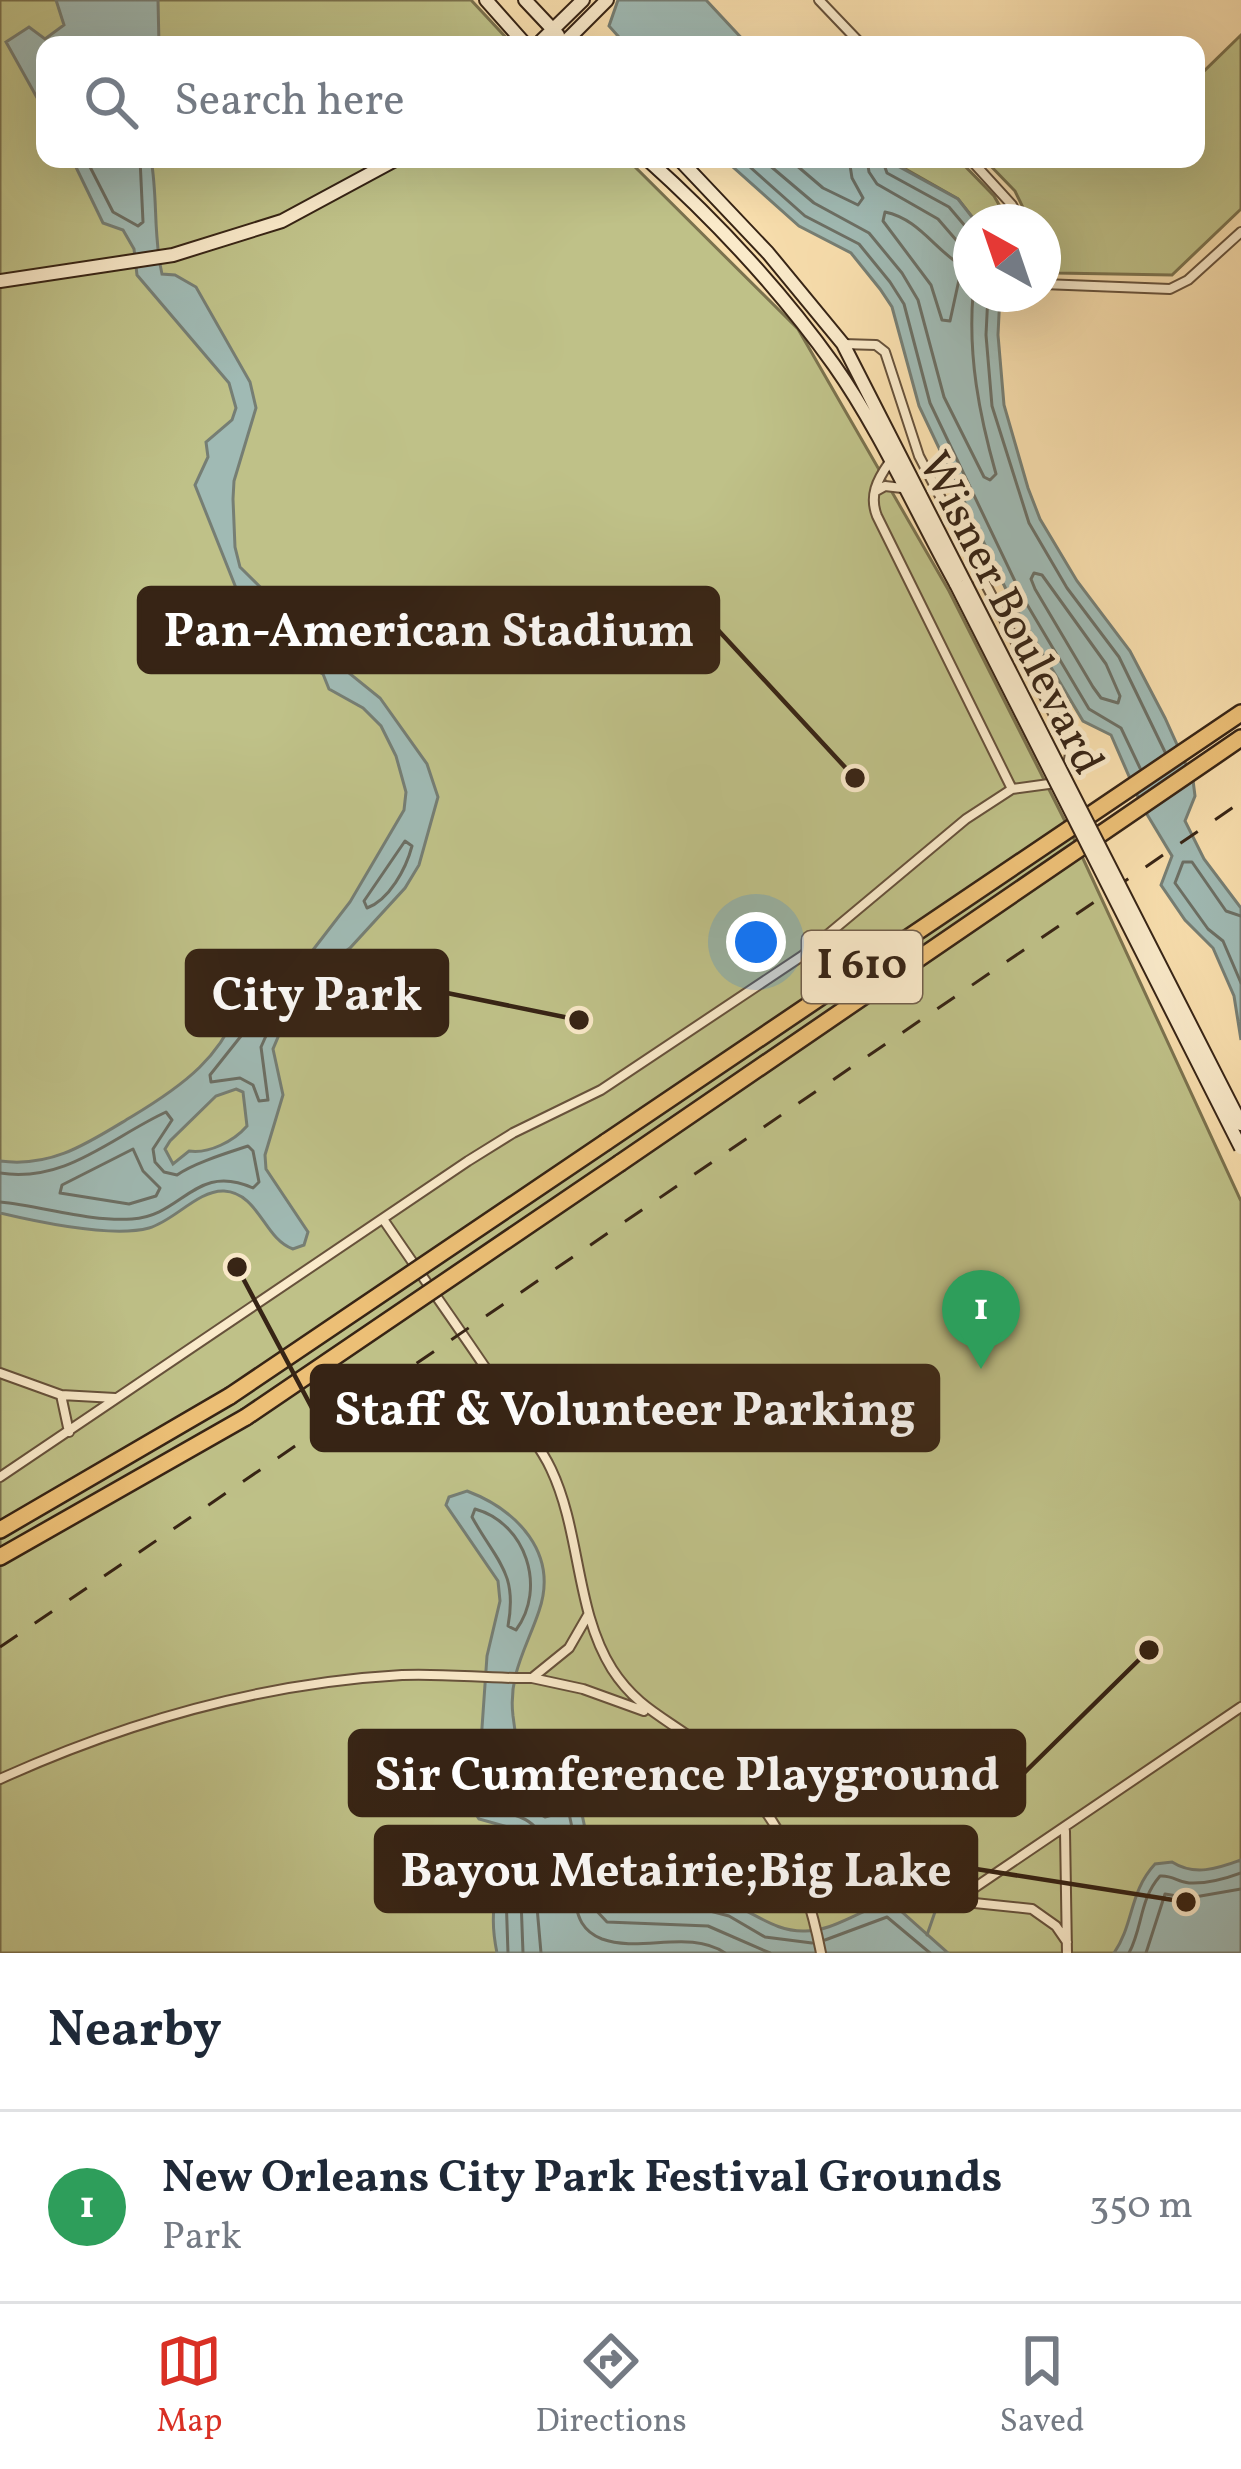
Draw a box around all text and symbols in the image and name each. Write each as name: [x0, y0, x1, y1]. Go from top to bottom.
search box: [36, 36, 1205, 168]
icon: search: [78, 69, 144, 135]
text: Search here: [174, 71, 405, 134]
north arrow: [953, 204, 1061, 312]
street label: Wisner Boulevard: [900, 442, 1118, 786]
callout: Pan-American Stadium: [139, 588, 718, 672]
text: Pan-American Stadium: [164, 600, 694, 667]
your location: [726, 912, 786, 972]
road number: I 610: [802, 931, 922, 1003]
callout: City Park: [187, 951, 447, 1035]
text: City Park: [212, 964, 422, 1031]
pin: 1: [942, 1270, 1020, 1369]
callout: Staff & Volunteer Parking: [312, 1366, 938, 1450]
text: Staff & Volunteer Parking: [334, 1379, 916, 1446]
callout: Sir Cumference Playground: [350, 1731, 1024, 1815]
text: Sir Cumference Playground: [374, 1744, 1000, 1811]
callout: Bayou Metairie;Big Lake: [376, 1827, 976, 1911]
text: Bayou Metairie;Big Lake: [400, 1840, 952, 1907]
text: Nearby: [48, 1996, 222, 2067]
text: New Orleans City Park Festival Grounds: [162, 2148, 1002, 2211]
text: 1: [79, 2180, 95, 2234]
text: 350 m: [1089, 2180, 1193, 2234]
text: Park: [162, 2211, 242, 2265]
tab: Map: [156, 2328, 223, 2446]
tab: Directions: [535, 2328, 687, 2446]
tab: Saved: [1000, 2328, 1085, 2446]

